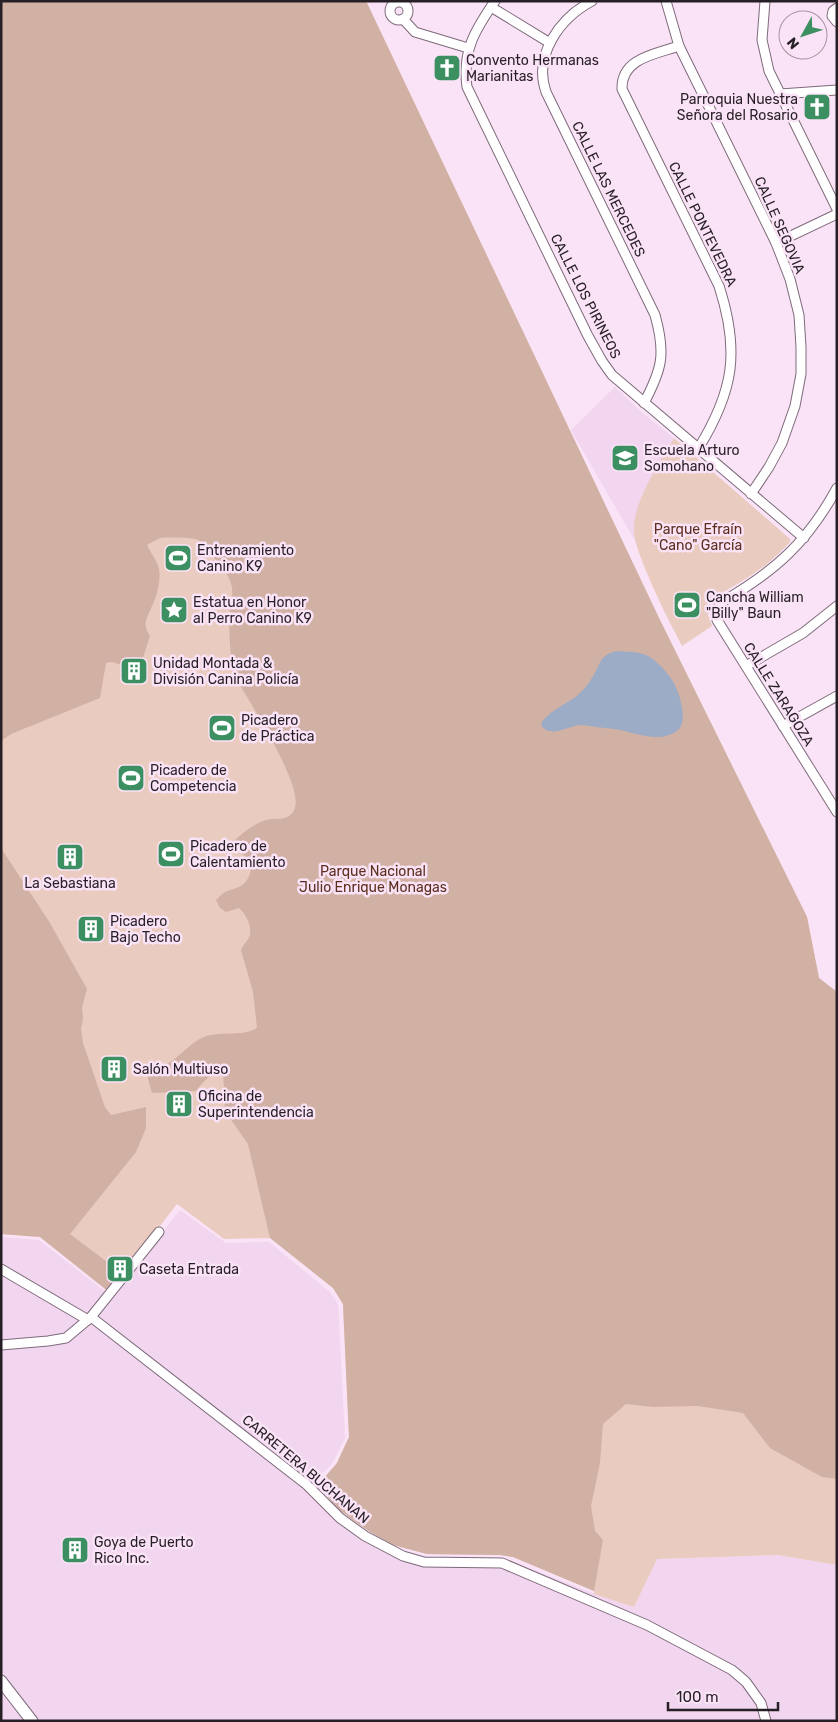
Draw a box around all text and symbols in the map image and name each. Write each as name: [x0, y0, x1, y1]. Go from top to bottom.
north arrow: [778, 10, 828, 60]
text: N: [784, 34, 803, 52]
place label: Convento Hermanas Marianitas: [466, 52, 599, 85]
church icon: Convento Hermanas Marianitas: [432, 53, 462, 83]
place label: Parroquia Nuestra Señora del Rosario: [677, 91, 798, 124]
church icon: Parroquia Nuestra Señora del Rosario: [802, 92, 832, 122]
street label: CALLE LAS MERCEDES: [568, 119, 649, 260]
street label: CALLE PONTEVEDRA: [665, 159, 740, 290]
street label: CALLE SEGOVIA: [751, 174, 809, 277]
street label: CALLE LOS PIRINEOS: [547, 231, 625, 362]
place label: Escuela Arturo Somohano: [644, 442, 740, 475]
school or university icon: Escuela Arturo Somohano: [610, 443, 640, 473]
park label: Parque Efraín "Cano" García: [654, 521, 742, 554]
place label: Entrenamiento Canino K9: [197, 542, 294, 575]
sports icon: Entrenamiento Canino K9: [163, 543, 193, 573]
place label: Cancha William "Billy" Baun: [706, 589, 804, 622]
sports icon: Cancha William "Billy" Baun: [672, 590, 702, 620]
place label: Estatua en Honor al Perro Canino K9: [193, 594, 312, 627]
place icon: Estatua en Honor al Perro Canino K9: [159, 595, 189, 625]
street label: CALLE ZARAGOZA: [740, 639, 818, 750]
place label: Unidad Montada & División Canina Policía: [153, 655, 299, 688]
building icon: Unidad Montada & División Canina Policía: [119, 656, 149, 686]
place label: Picadero de Práctica: [241, 712, 315, 745]
sports icon: Picadero de Práctica: [207, 713, 237, 743]
place label: Picadero de Competencia: [150, 762, 237, 795]
sports icon: Picadero de Competencia: [116, 763, 146, 793]
place label: Picadero de Calentamiento: [190, 838, 285, 871]
sports icon: Picadero de Calentamiento: [156, 839, 186, 869]
building icon: La Sebastiana: [55, 842, 85, 872]
park label: Parque Nacional Julio Enrique Monagas: [299, 863, 447, 896]
place label: La Sebastiana: [24, 875, 116, 892]
place label: Picadero Bajo Techo: [110, 913, 181, 946]
building icon: Picadero Bajo Techo: [76, 914, 106, 944]
building icon: Salón Multiuso: [99, 1054, 129, 1084]
place label: Salón Multiuso: [133, 1061, 228, 1078]
place label: Oficina de Superintendencia: [198, 1088, 314, 1121]
building icon: Oficina de Superintendencia: [164, 1089, 194, 1119]
building icon: Caseta Entrada: [105, 1254, 135, 1284]
place label: Caseta Entrada: [139, 1261, 239, 1278]
street label: CARRETERA BUCHANAN: [239, 1411, 373, 1527]
place label: Goya de Puerto Rico Inc.: [94, 1534, 194, 1567]
building icon: Goya de Puerto Rico Inc.: [60, 1535, 90, 1565]
scale bar: [668, 1680, 778, 1712]
text: 100 m: [676, 1688, 718, 1706]

